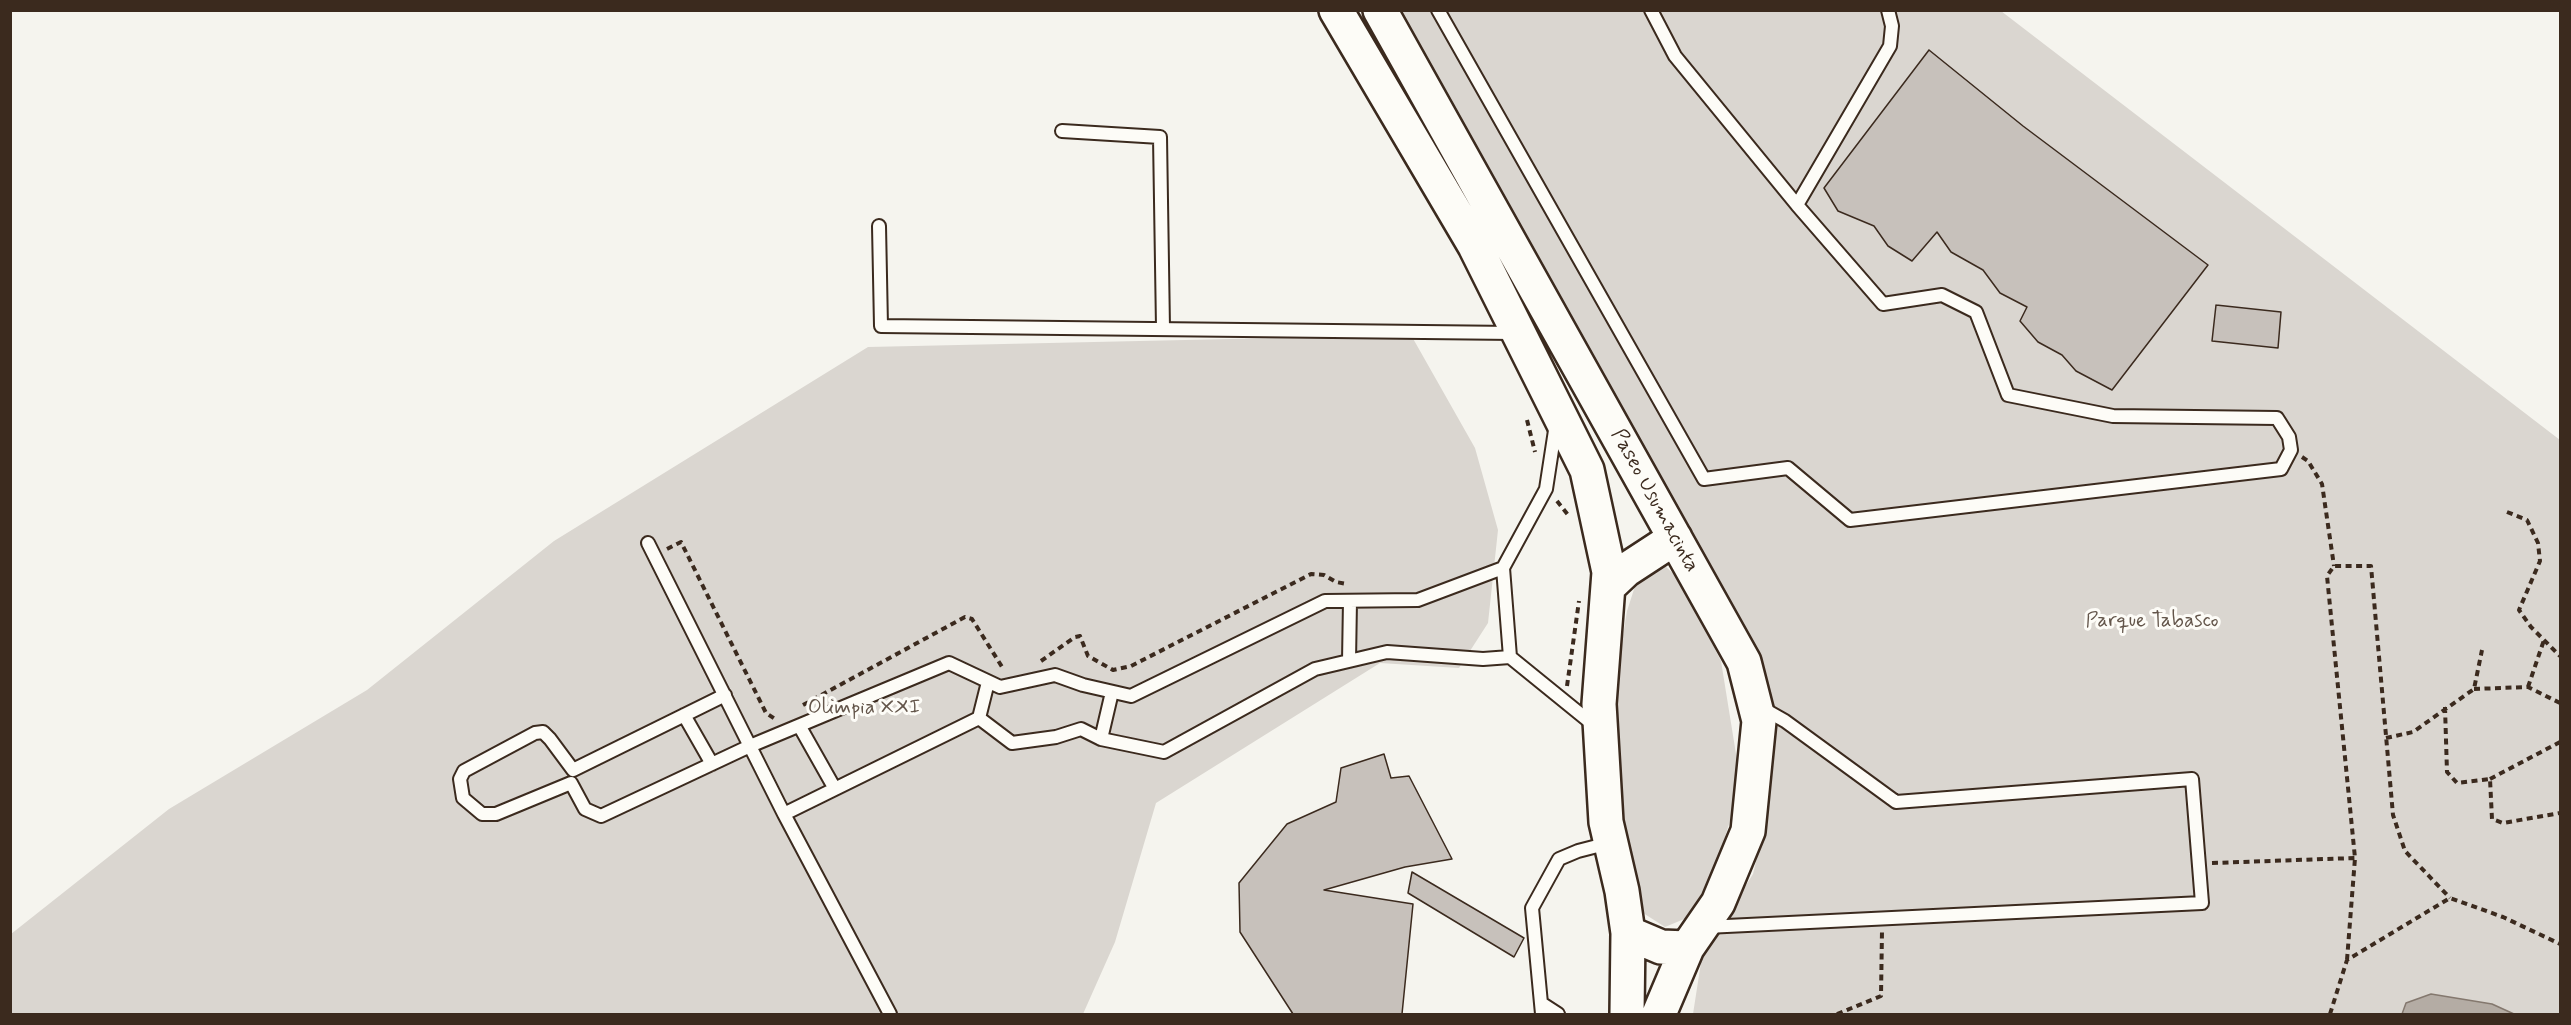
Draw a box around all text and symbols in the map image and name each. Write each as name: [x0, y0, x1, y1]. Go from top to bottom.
street label: Paseo Usumacinta: [1604, 425, 1704, 577]
park label: Parque Tabasco: [2085, 609, 2219, 635]
park label: Olimpia XXI: [808, 696, 920, 722]

